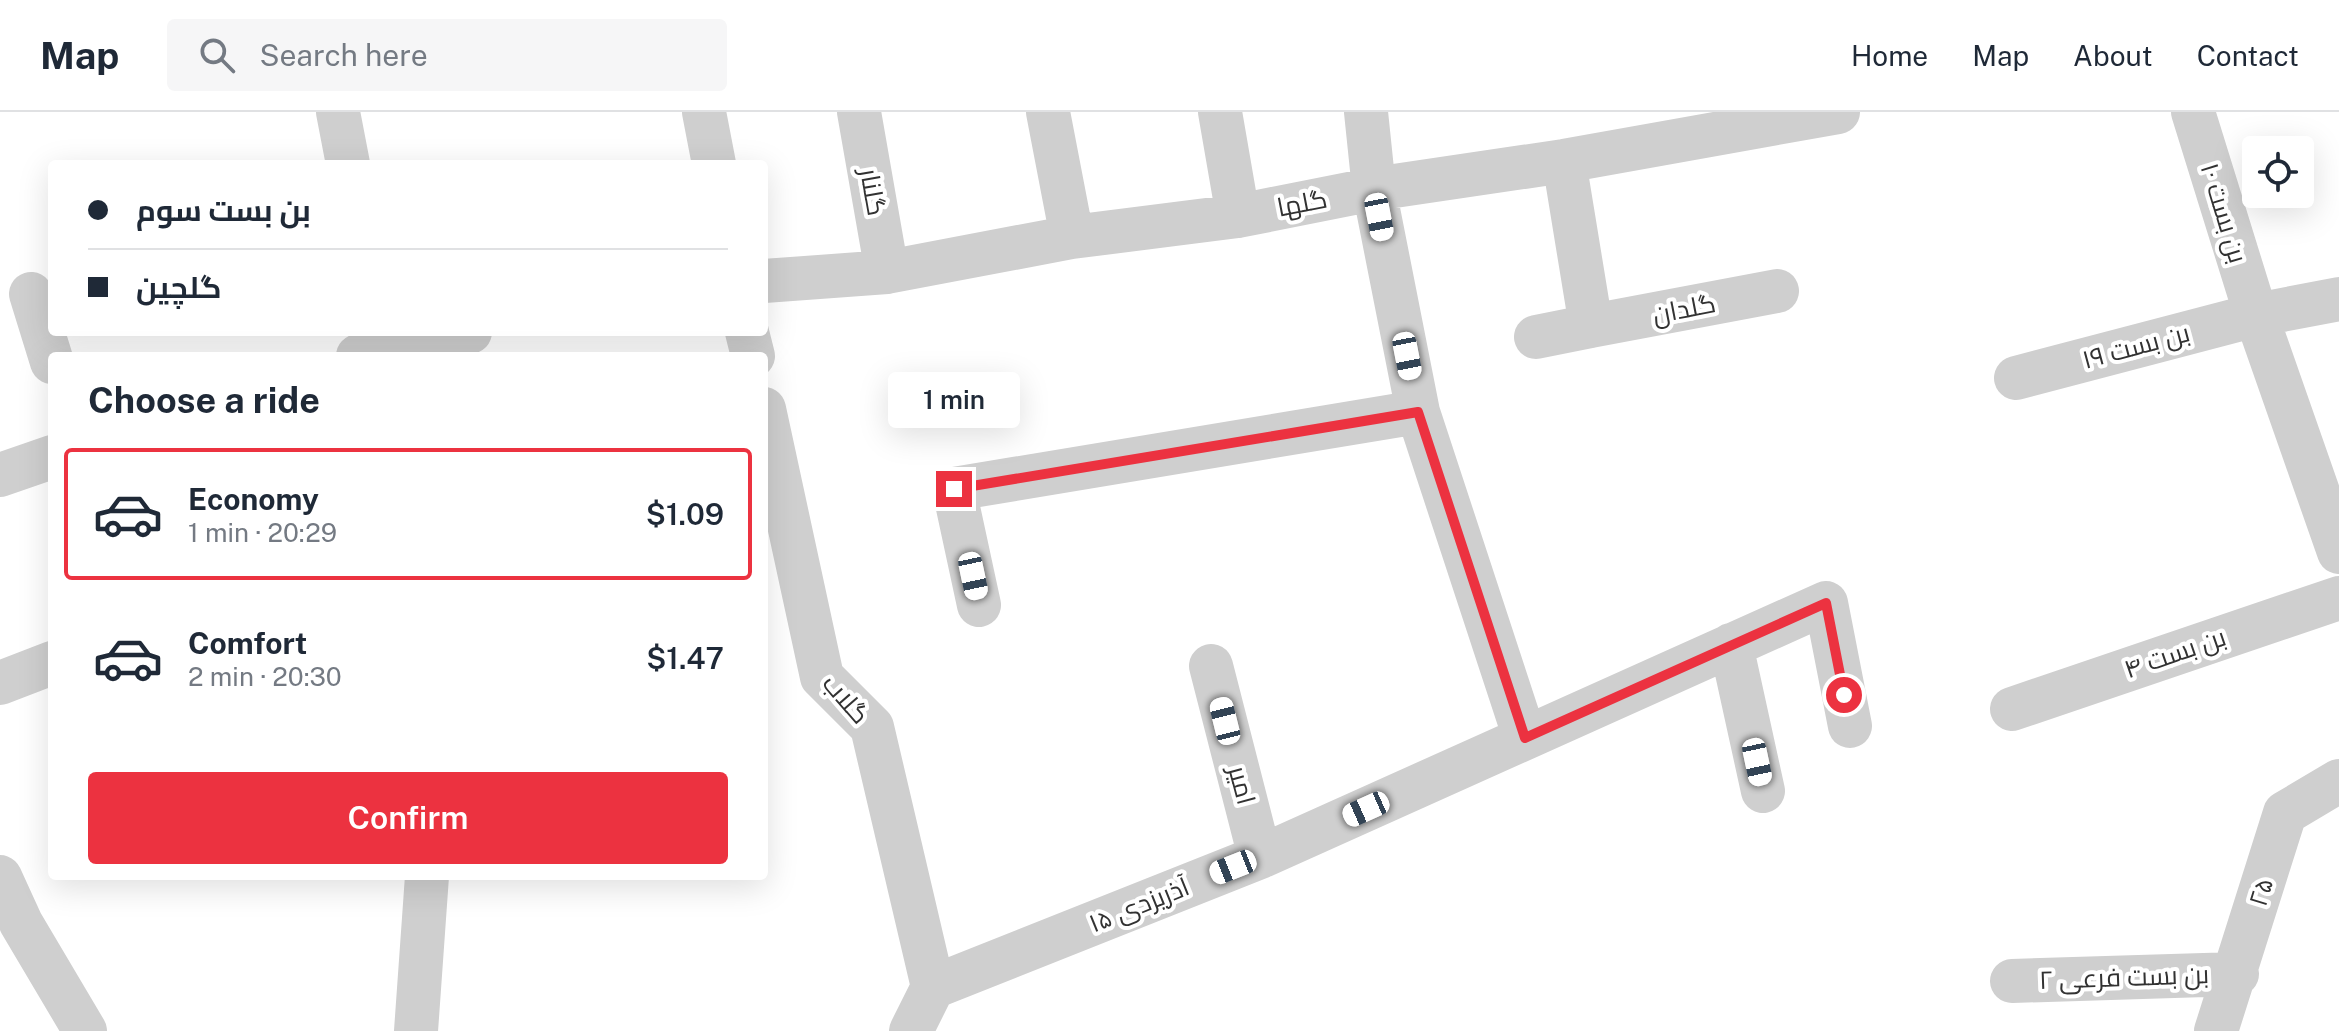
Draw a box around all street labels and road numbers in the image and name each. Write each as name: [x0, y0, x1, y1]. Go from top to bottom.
street label: بن بست ۱۰: [2194, 159, 2254, 267]
street label: گلنار: [854, 164, 893, 218]
street label: گلها: [1274, 182, 1330, 224]
street label: گلدان: [1650, 287, 1718, 330]
street label: بن بست ۱۹: [2079, 316, 2193, 376]
street label: بن بست ۴: [2120, 621, 2230, 685]
street label: گلاب: [816, 668, 876, 730]
street label: امیر: [1222, 760, 1263, 808]
street label: ۱۵ آذریزدی: [1084, 870, 1194, 939]
street label: ۲۵: [2242, 874, 2279, 910]
street label: بن بست فرعی ۲: [2038, 958, 2210, 996]

